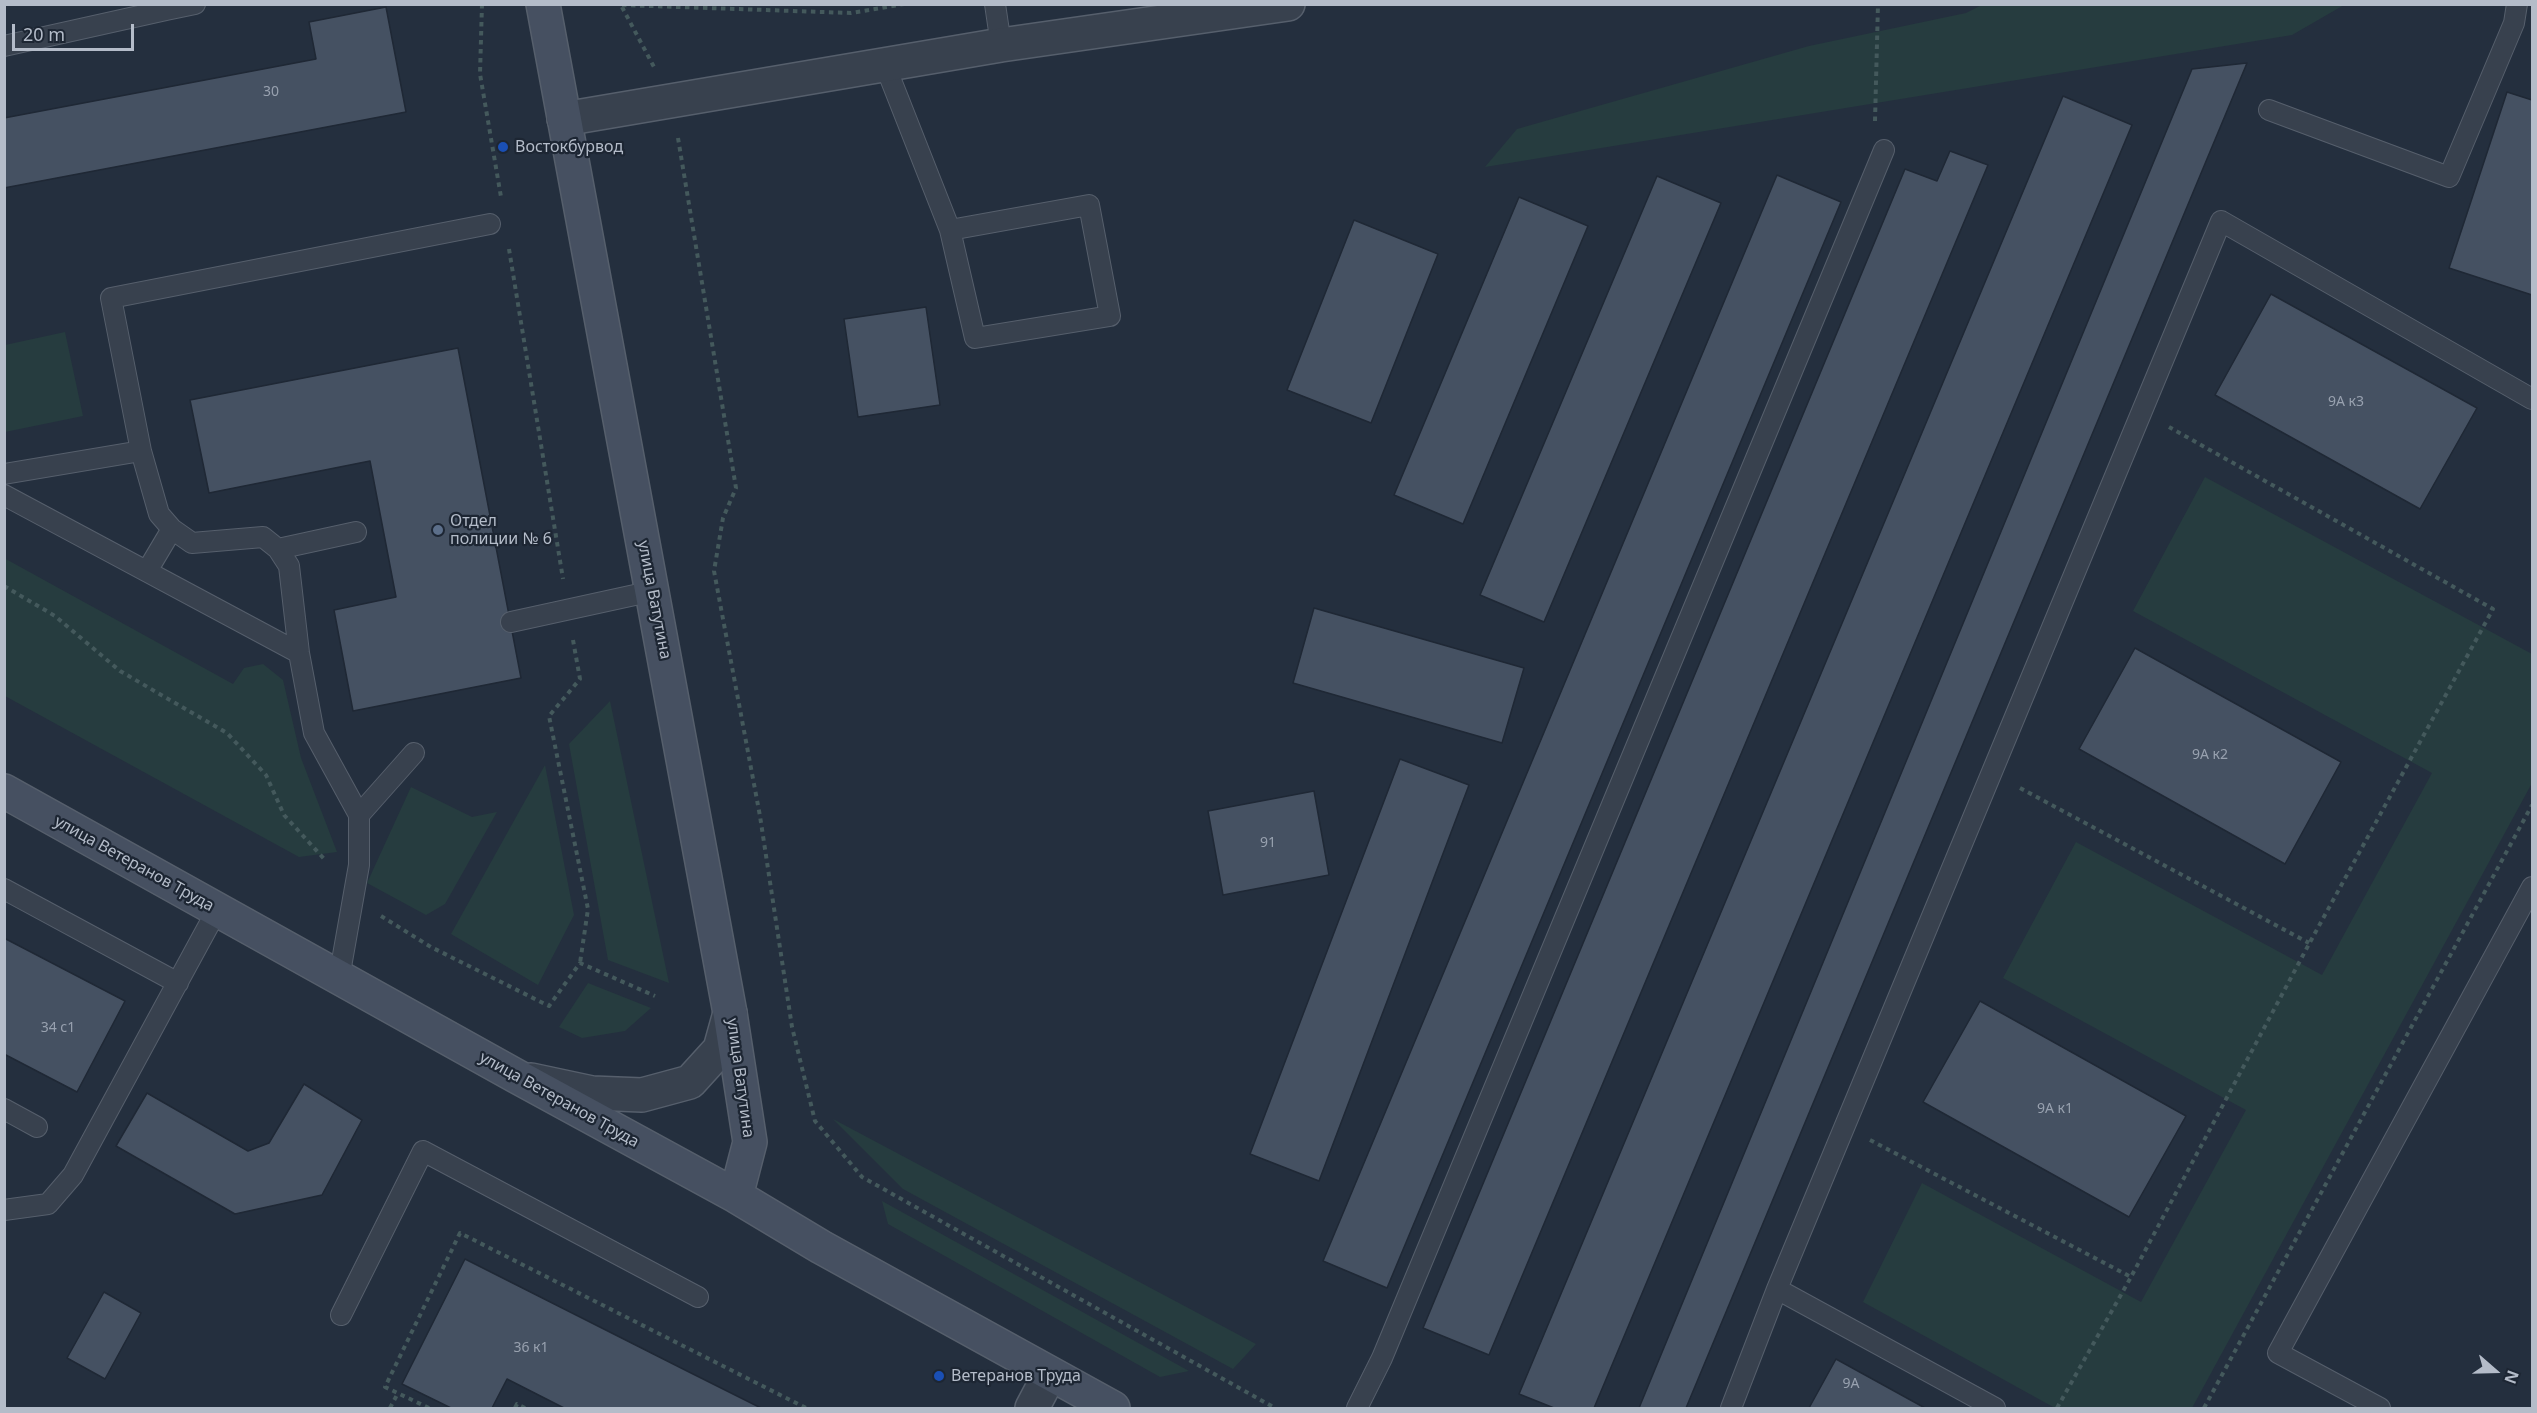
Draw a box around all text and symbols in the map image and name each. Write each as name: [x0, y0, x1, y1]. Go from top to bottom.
scale bar: [15, 12, 136, 50]
text: 20 m: [23, 22, 65, 46]
house number: 30: [263, 84, 279, 100]
place label: Востокбурвод: [515, 137, 623, 157]
marker: Востокбурвод: [496, 140, 510, 154]
house number: 9А к3: [2328, 394, 2364, 410]
place label: Отдел полиции № 6: [450, 511, 552, 549]
marker: Отдел полиции № 6: [431, 523, 445, 537]
street label: улица Ватутина: [633, 539, 675, 661]
house number: 9А к2: [2192, 747, 2228, 763]
street label: улица Ветеранов Труда: [51, 812, 217, 916]
house number: 91: [1260, 835, 1276, 851]
street label: улица Ватутина: [722, 1017, 758, 1139]
house number: 34 с1: [41, 1020, 75, 1036]
street label: улица Ветеранов Труда: [476, 1048, 642, 1152]
house number: 9А к1: [2037, 1101, 2073, 1117]
house number: 36 к1: [513, 1340, 549, 1356]
north arrow: [2465, 1341, 2525, 1401]
place label: Ветеранов Труда: [951, 1366, 1081, 1386]
text: N: [2499, 1367, 2524, 1387]
marker: Ветеранов Труда: [932, 1369, 946, 1383]
house number: 9А: [1843, 1376, 1859, 1392]

